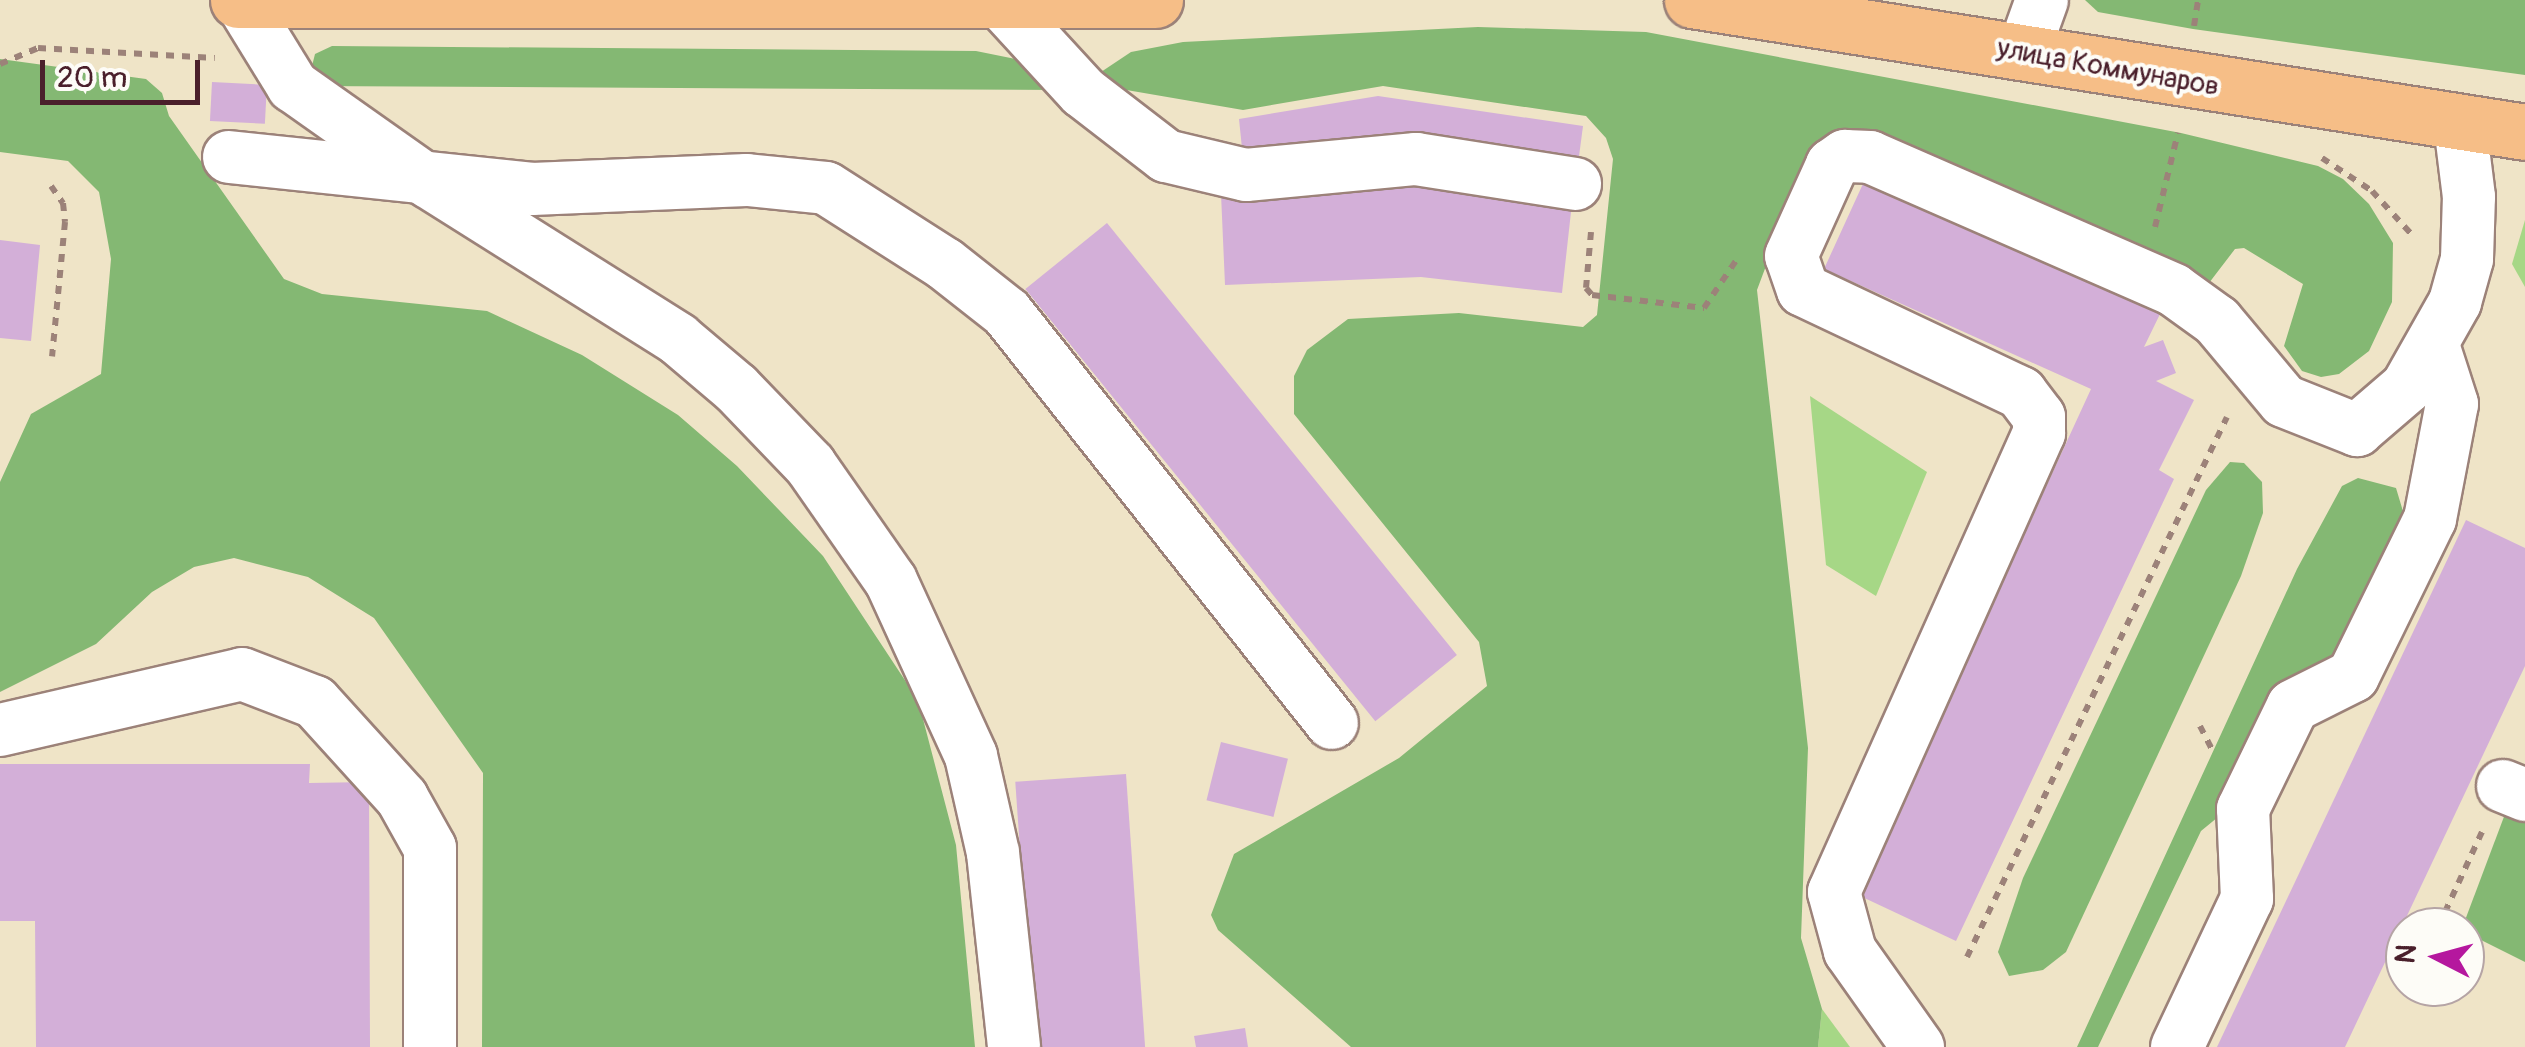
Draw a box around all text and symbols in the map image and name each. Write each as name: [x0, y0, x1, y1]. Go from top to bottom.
street label: улица Коммунаров: [1994, 32, 2222, 104]
scale bar: [45, 40, 205, 102]
text: 20 m: [57, 59, 127, 96]
north arrow: [2385, 907, 2485, 1007]
text: N: [2388, 943, 2425, 965]

